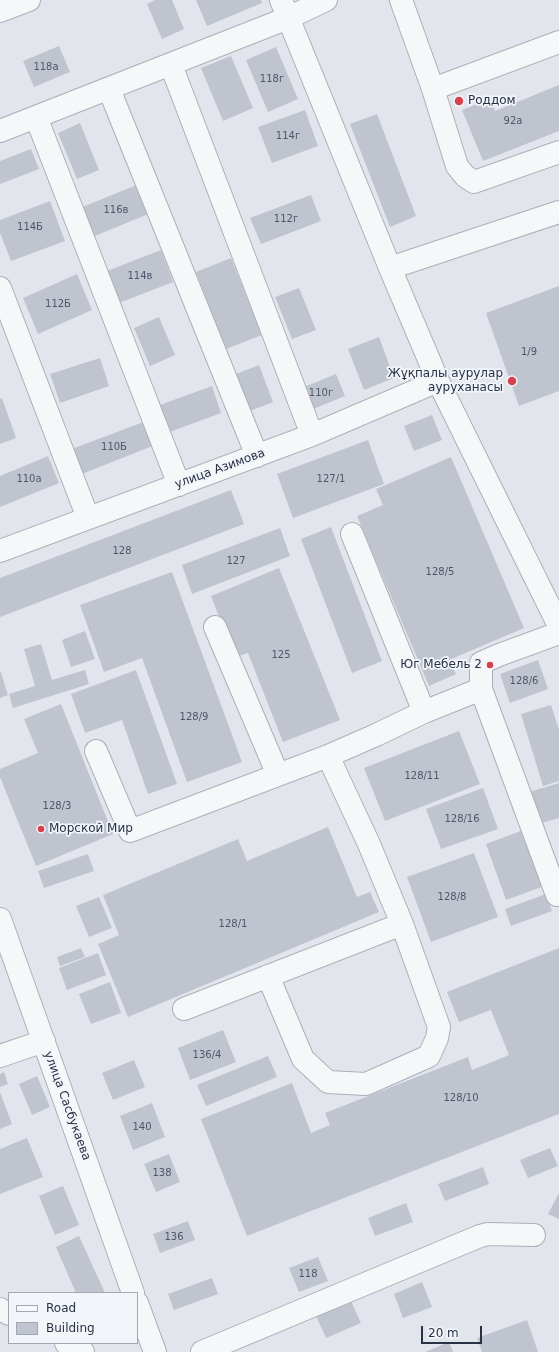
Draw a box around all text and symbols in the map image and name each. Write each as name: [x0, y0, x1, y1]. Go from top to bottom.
house number: 118а: [33, 61, 59, 73]
house number: 118г: [260, 73, 284, 85]
place label: Роддом: [468, 94, 516, 108]
marker: Роддом: [453, 95, 465, 107]
house number: 92а: [504, 115, 522, 127]
house number: 114г: [276, 130, 300, 142]
house number: 116в: [104, 204, 128, 216]
house number: 112г: [274, 213, 298, 225]
house number: 114Б: [17, 221, 43, 233]
house number: 114в: [128, 270, 152, 282]
house number: 112Б: [45, 298, 71, 310]
house number: 1/9: [521, 346, 537, 358]
place label: Жұқпалы аурулар ауруханасы: [388, 367, 503, 395]
marker: Жұқпалы аурулар ауруханасы: [506, 375, 518, 387]
house number: 110г: [309, 387, 333, 399]
house number: 110Б: [101, 441, 127, 453]
street label: улица Азимова: [173, 446, 267, 492]
house number: 110а: [16, 473, 42, 485]
house number: 127/1: [317, 473, 345, 485]
house number: 128: [112, 545, 132, 557]
house number: 127: [226, 555, 246, 567]
house number: 128/5: [426, 566, 454, 578]
house number: 125: [271, 649, 291, 661]
place label: Юг Мебель 2: [400, 658, 482, 672]
marker: Юг Мебель 2: [485, 660, 495, 670]
house number: 128/6: [510, 675, 538, 687]
house number: 128/9: [180, 711, 208, 723]
house number: 128/11: [404, 770, 440, 782]
house number: 128/3: [43, 800, 71, 812]
house number: 128/16: [444, 813, 480, 825]
place label: Морской Мир: [49, 822, 133, 836]
marker: Морской Мир: [36, 824, 46, 834]
house number: 128/8: [438, 891, 466, 903]
house number: 128/1: [219, 918, 247, 930]
street label: улица Сасбукаева: [41, 1049, 93, 1163]
house number: 136/4: [193, 1049, 221, 1061]
house number: 128/10: [443, 1092, 479, 1104]
house number: 140: [132, 1121, 152, 1133]
house number: 138: [152, 1167, 172, 1179]
house number: 136: [164, 1231, 184, 1243]
house number: 118: [298, 1268, 318, 1280]
legend: [8, 1292, 138, 1344]
text: Road: [46, 1301, 76, 1315]
scale bar: [423, 1318, 484, 1344]
text: Building: [46, 1321, 95, 1335]
text: 20 m: [428, 1326, 459, 1340]

